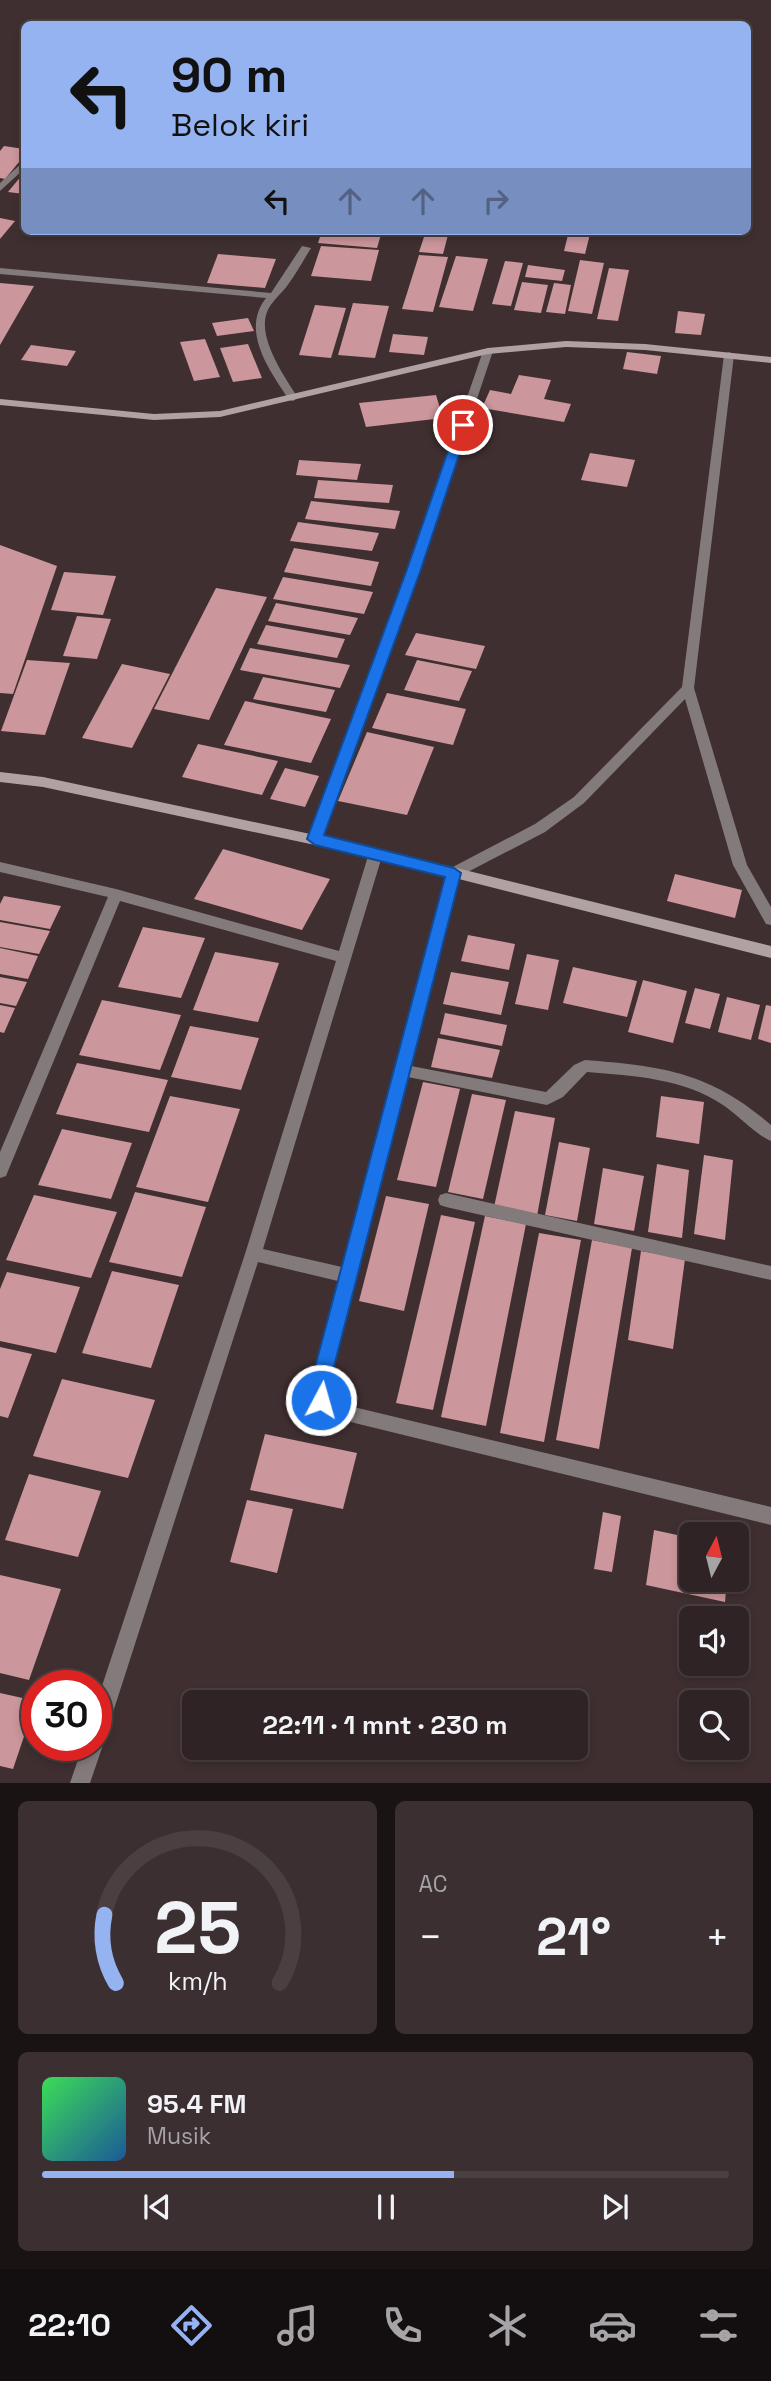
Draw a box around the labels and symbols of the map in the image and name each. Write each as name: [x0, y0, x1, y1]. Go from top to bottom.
pin: [433, 395, 493, 455]
position arrow: [284, 1363, 358, 1437]
north arrow: [679, 1522, 749, 1592]
speed limit sign: 30: [21, 1670, 112, 1761]

